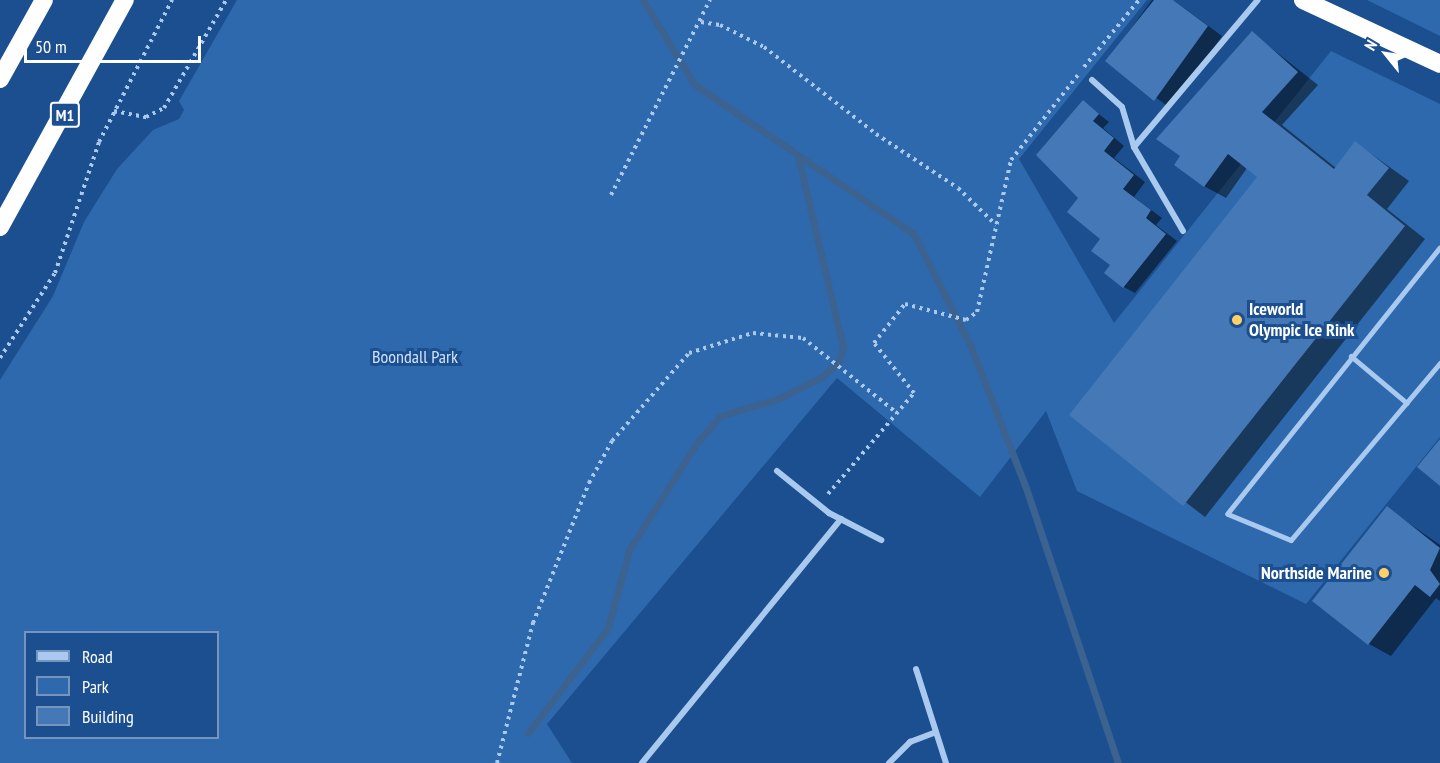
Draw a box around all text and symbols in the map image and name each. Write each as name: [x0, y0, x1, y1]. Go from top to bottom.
scale bar: [27, 24, 204, 62]
north arrow: [1356, 24, 1416, 84]
text: 50 m: [35, 35, 67, 58]
text: N: [1360, 36, 1381, 54]
road number: M1: [48, 102, 82, 128]
place label: Iceworld Olympic Ice Rink: [1249, 299, 1355, 342]
marker: Iceworld Olympic Ice Rink: [1230, 313, 1244, 327]
park label: Boondall Park: [372, 346, 458, 368]
place label: Northside Marine: [1261, 562, 1372, 584]
marker: Northside Marine: [1377, 566, 1391, 580]
legend: [24, 631, 219, 739]
text: Road: [82, 645, 113, 668]
text: Park: [82, 675, 109, 698]
text: Building: [82, 705, 134, 728]

